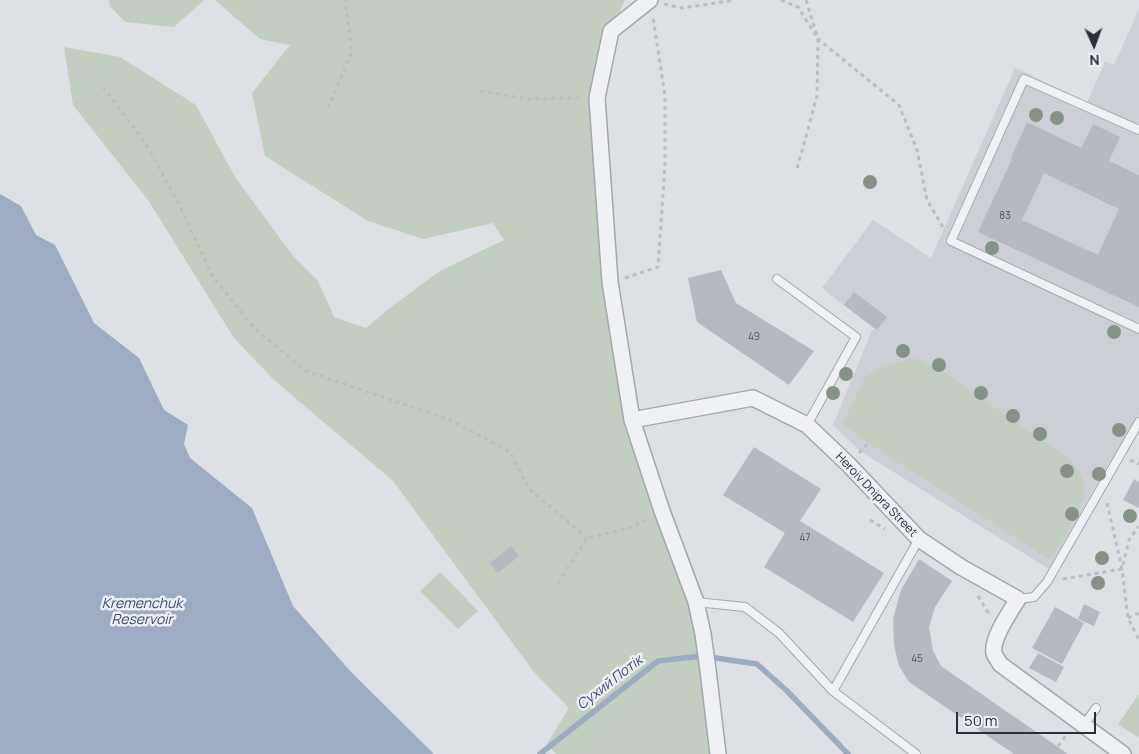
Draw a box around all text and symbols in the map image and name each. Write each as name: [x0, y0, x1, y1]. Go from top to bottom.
north arrow: [1069, 20, 1119, 70]
text: N: [1089, 51, 1100, 70]
house number: 83: [999, 210, 1011, 222]
house number: 49: [748, 331, 760, 343]
street label: Heroiv Dnipra Street: [832, 450, 920, 540]
house number: 47: [800, 532, 810, 544]
water label: Kremenchuk Reservoir: [102, 596, 182, 628]
water label: Сухий Потік: [574, 652, 646, 714]
house number: 45: [911, 653, 923, 665]
scale bar: [959, 702, 1099, 734]
text: 50 m: [964, 710, 998, 731]

